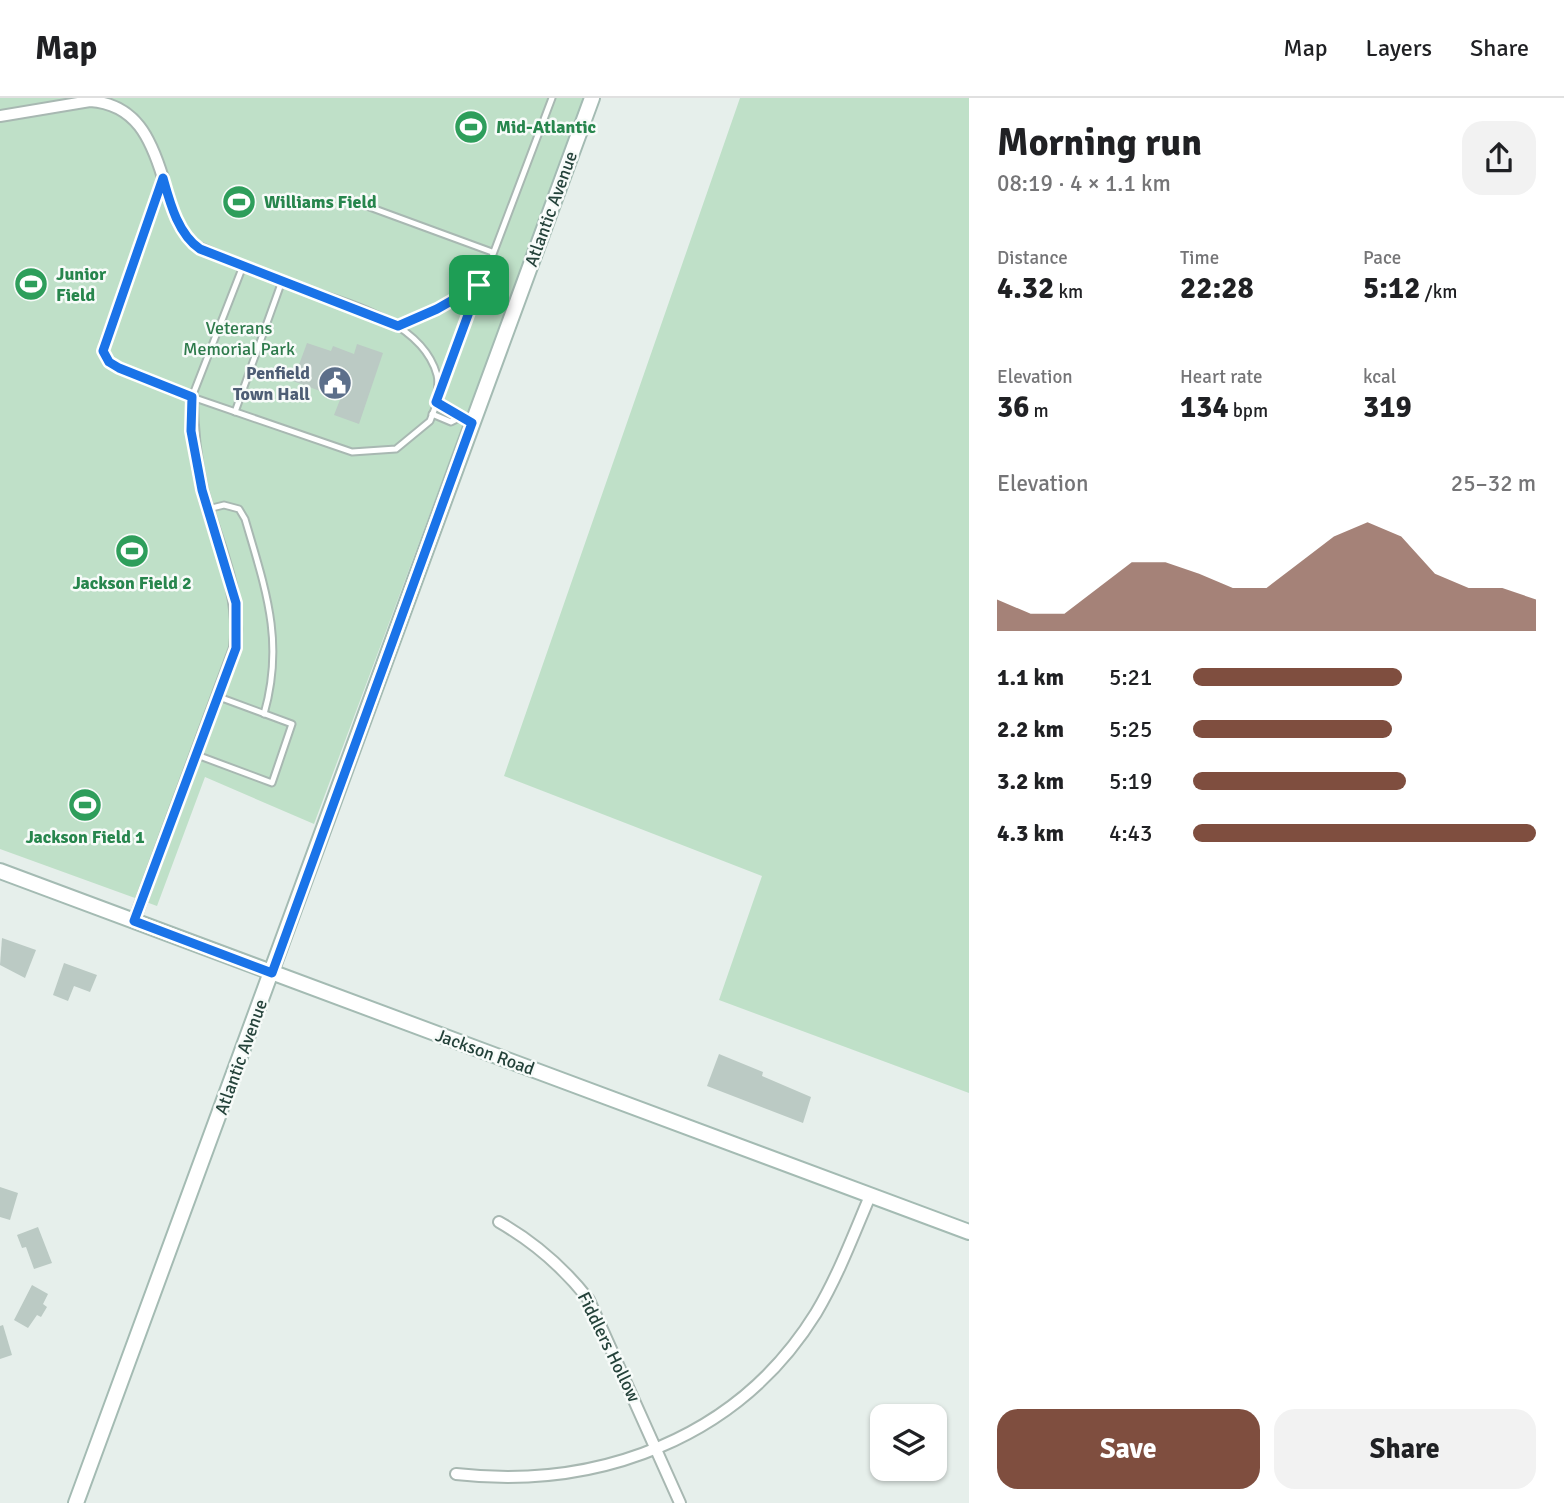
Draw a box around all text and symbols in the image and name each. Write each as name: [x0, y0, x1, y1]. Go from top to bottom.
text: Map: [35, 28, 97, 69]
text: Map: [1283, 33, 1328, 63]
text: Layers: [1366, 33, 1432, 63]
text: Share: [1470, 33, 1529, 63]
sports icon: Mid-Atlantic: [452, 108, 490, 146]
place label: Mid-Atlantic: [496, 116, 597, 138]
text: Morning run: [997, 119, 1202, 166]
button: share: [1462, 121, 1536, 195]
street label: Atlantic Avenue: [520, 148, 582, 270]
text: 08:19 · 4 × 1.1 km: [997, 169, 1171, 198]
sports icon: Williams Field: [220, 183, 258, 221]
place label: Williams Field: [264, 191, 377, 213]
text: Distance: [997, 246, 1068, 270]
text: Time: [1180, 246, 1219, 270]
text: Pace: [1363, 246, 1401, 270]
pin: [449, 255, 509, 315]
place label: Junior Field: [56, 263, 107, 306]
sports icon: Junior Field: [12, 265, 50, 303]
icon: arrive: [460, 266, 498, 304]
text: 4.32: [997, 270, 1054, 307]
text: 22:28: [1180, 270, 1254, 307]
text: 5:12: [1363, 270, 1420, 307]
text: km: [1054, 280, 1083, 304]
text: /km: [1420, 280, 1457, 304]
park label: Veterans Memorial Park: [183, 317, 295, 360]
place label: Penfield Town Hall: [233, 362, 310, 405]
public building icon: Penfield Town Hall: [316, 364, 354, 402]
text: Elevation: [997, 365, 1073, 389]
text: Heart rate: [1180, 365, 1262, 389]
text: kcal: [1363, 365, 1396, 389]
text: 36: [997, 389, 1029, 426]
text: 134: [1180, 389, 1229, 426]
text: 319: [1363, 389, 1412, 426]
text: m: [1029, 399, 1049, 423]
text: bpm: [1229, 399, 1268, 423]
text: Elevation: [997, 469, 1089, 498]
text: 25–32 m: [1451, 469, 1536, 498]
sports icon: Jackson Field 2: [113, 532, 151, 570]
place label: Jackson Field 2: [72, 572, 192, 594]
text: 1.1 km: [997, 663, 1064, 692]
text: 5:21: [1109, 663, 1152, 692]
text: 2.2 km: [997, 715, 1064, 744]
text: 5:25: [1109, 715, 1152, 744]
text: 3.2 km: [997, 767, 1064, 796]
text: 5:19: [1109, 767, 1152, 796]
sports icon: Jackson Field 1: [66, 786, 104, 824]
text: 4.3 km: [997, 819, 1064, 848]
text: 4:43: [1109, 819, 1152, 848]
place label: Jackson Field 1: [25, 826, 145, 848]
street label: Atlantic Avenue: [210, 996, 272, 1118]
street label: Jackson Road: [433, 1024, 537, 1080]
street label: Fiddlers Hollow: [573, 1288, 645, 1406]
map controls: [870, 1404, 947, 1481]
button: layers: [870, 1404, 947, 1481]
button: Save: [997, 1409, 1260, 1489]
button: Share: [1274, 1409, 1536, 1489]

